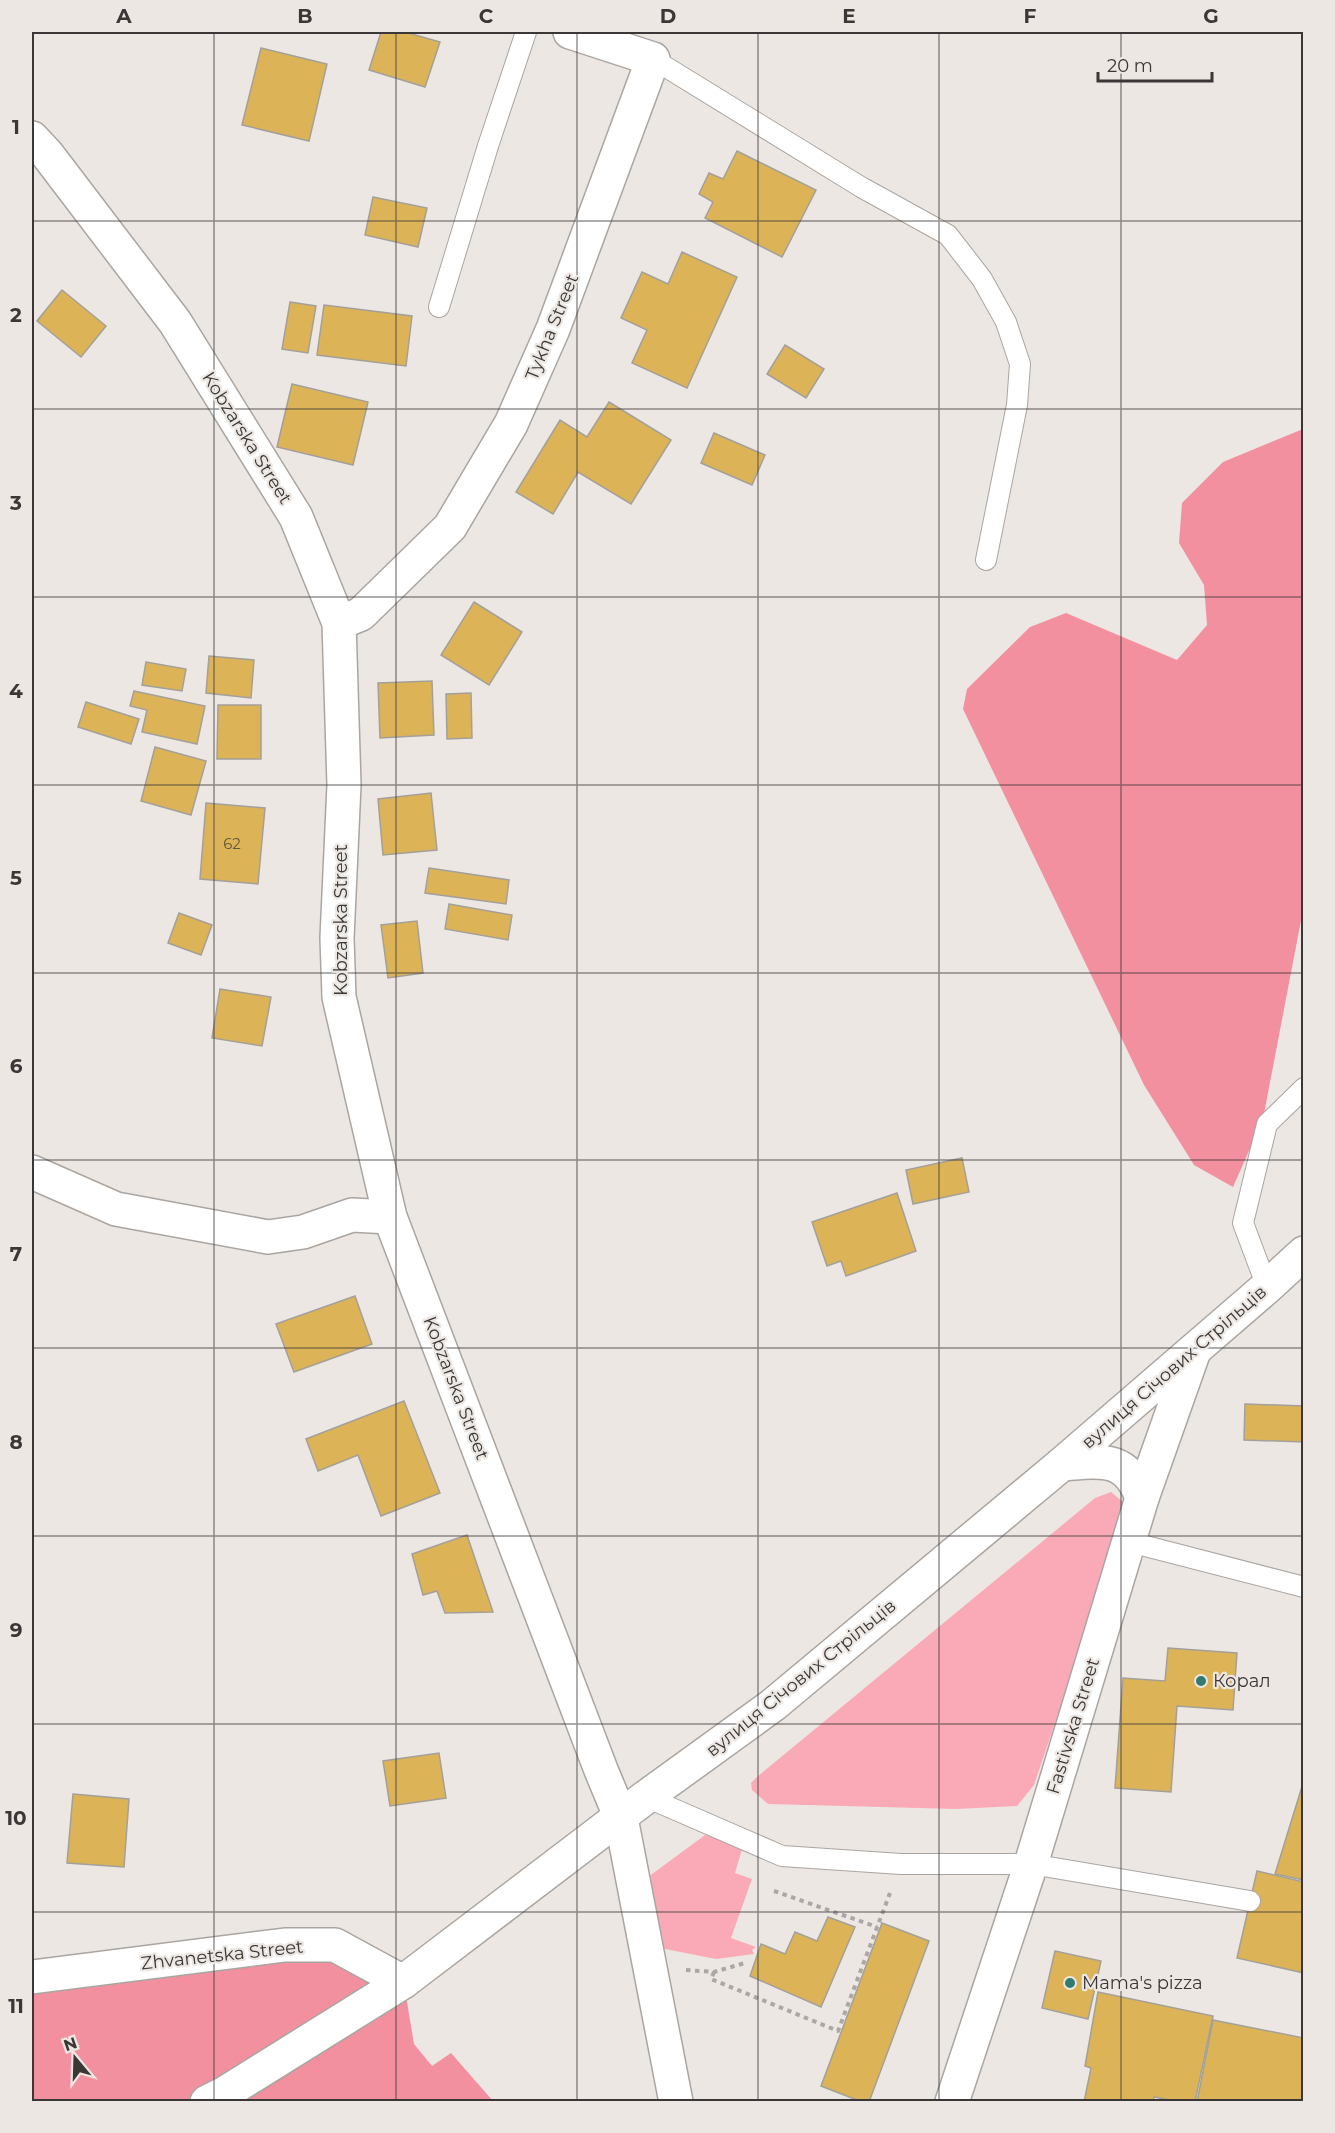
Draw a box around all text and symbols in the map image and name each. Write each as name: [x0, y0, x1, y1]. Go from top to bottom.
text: A: [115, 4, 132, 28]
text: B: [297, 4, 313, 28]
text: C: [479, 4, 494, 28]
text: D: [660, 4, 676, 28]
text: E: [842, 4, 856, 28]
text: F: [1024, 4, 1037, 28]
text: G: [1203, 4, 1219, 28]
scale bar: [1098, 45, 1212, 83]
text: 20 m: [1107, 55, 1153, 77]
text: 1: [12, 115, 20, 139]
street label: Tykha Street: [521, 271, 583, 383]
text: 2: [10, 303, 22, 327]
street label: Kobzarska Street: [197, 368, 297, 508]
text: 3: [9, 491, 22, 515]
text: 4: [9, 679, 23, 703]
house number: 62: [223, 834, 241, 853]
street label: Kobzarska Street: [330, 844, 352, 996]
text: 5: [10, 866, 22, 890]
text: 6: [10, 1054, 23, 1078]
text: 7: [10, 1242, 22, 1266]
street label: вулиця Січових Стрільців: [1077, 1281, 1271, 1453]
street label: Kobzarska Street: [419, 1313, 493, 1463]
text: 8: [9, 1430, 23, 1454]
street label: вулиця Січових Стрільців: [702, 1595, 900, 1761]
text: 9: [10, 1618, 22, 1642]
street label: Fastivska Street: [1042, 1655, 1104, 1797]
place label: Корал: [1213, 1670, 1271, 1692]
marker: Корал: [1194, 1674, 1208, 1688]
text: 10: [5, 1806, 27, 1830]
street label: Zhvanetska Street: [140, 1936, 304, 1974]
place label: Mama's pizza: [1082, 1972, 1203, 1994]
marker: Mama's pizza: [1063, 1976, 1077, 1990]
text: 11: [8, 1994, 24, 2018]
north arrow: [45, 2028, 105, 2088]
text: N: [61, 2033, 79, 2055]

